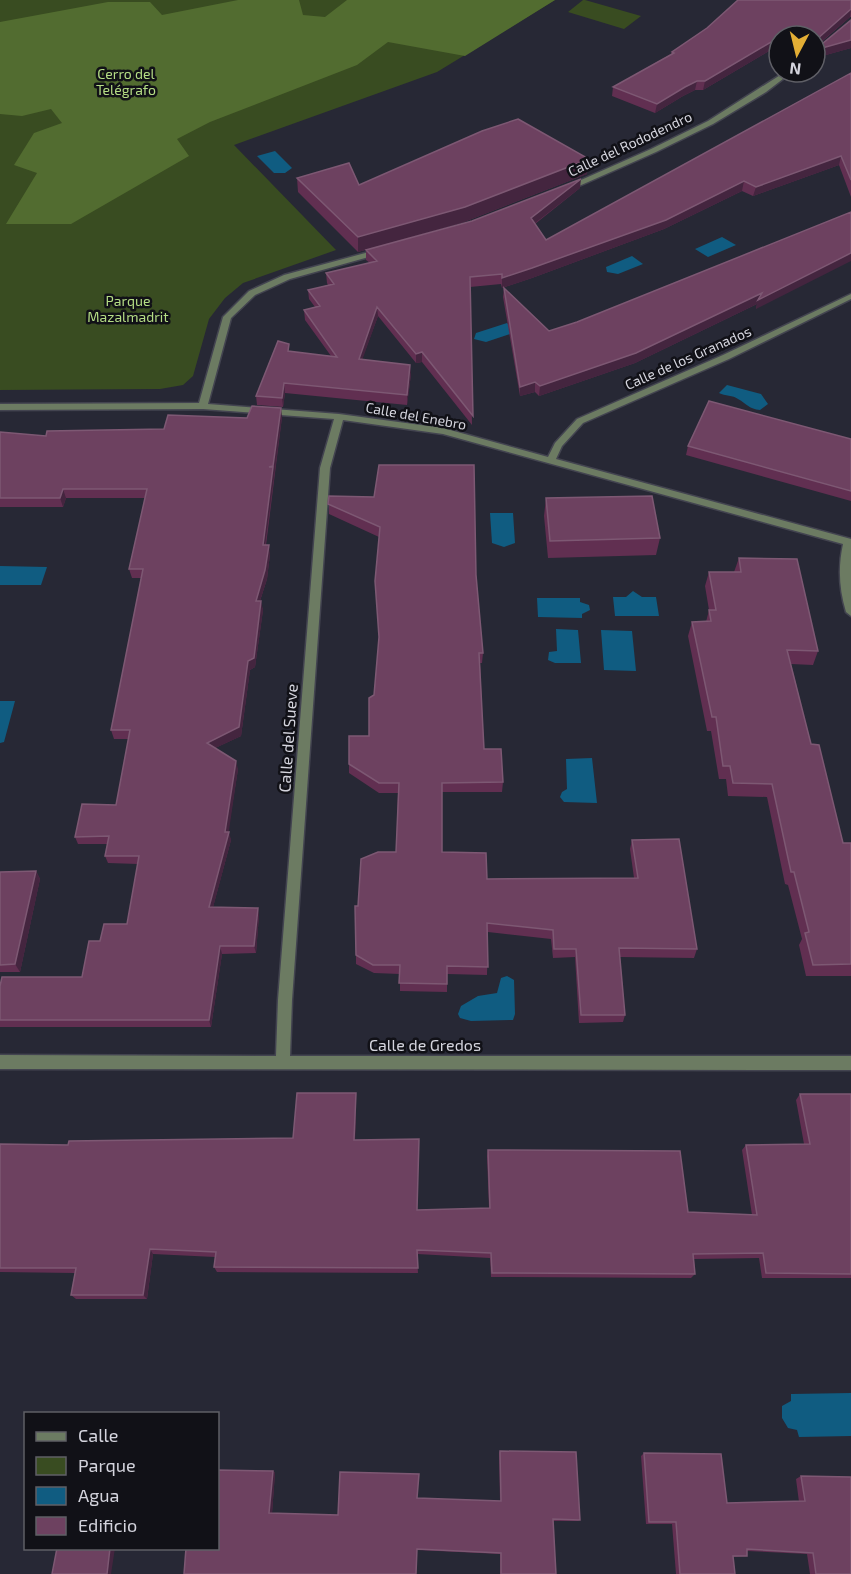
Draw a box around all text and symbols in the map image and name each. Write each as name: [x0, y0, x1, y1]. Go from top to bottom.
north arrow: [767, 24, 827, 84]
text: N: [788, 59, 802, 80]
park label: Cerro del Telégrafo: [96, 65, 156, 98]
street label: Calle del Rododendro: [565, 107, 694, 180]
park label: Parque Mazalmadrit: [87, 292, 169, 325]
street label: Calle de los Granados: [622, 322, 754, 393]
street label: Calle del Enebro: [364, 398, 468, 433]
street label: Calle del Sueve: [274, 683, 301, 793]
street label: Calle de Gredos: [369, 1035, 481, 1054]
legend: [24, 1412, 219, 1550]
text: Calle: [78, 1424, 119, 1446]
text: Parque: [78, 1454, 136, 1476]
text: Agua: [78, 1484, 119, 1506]
text: Edificio: [78, 1514, 137, 1536]

